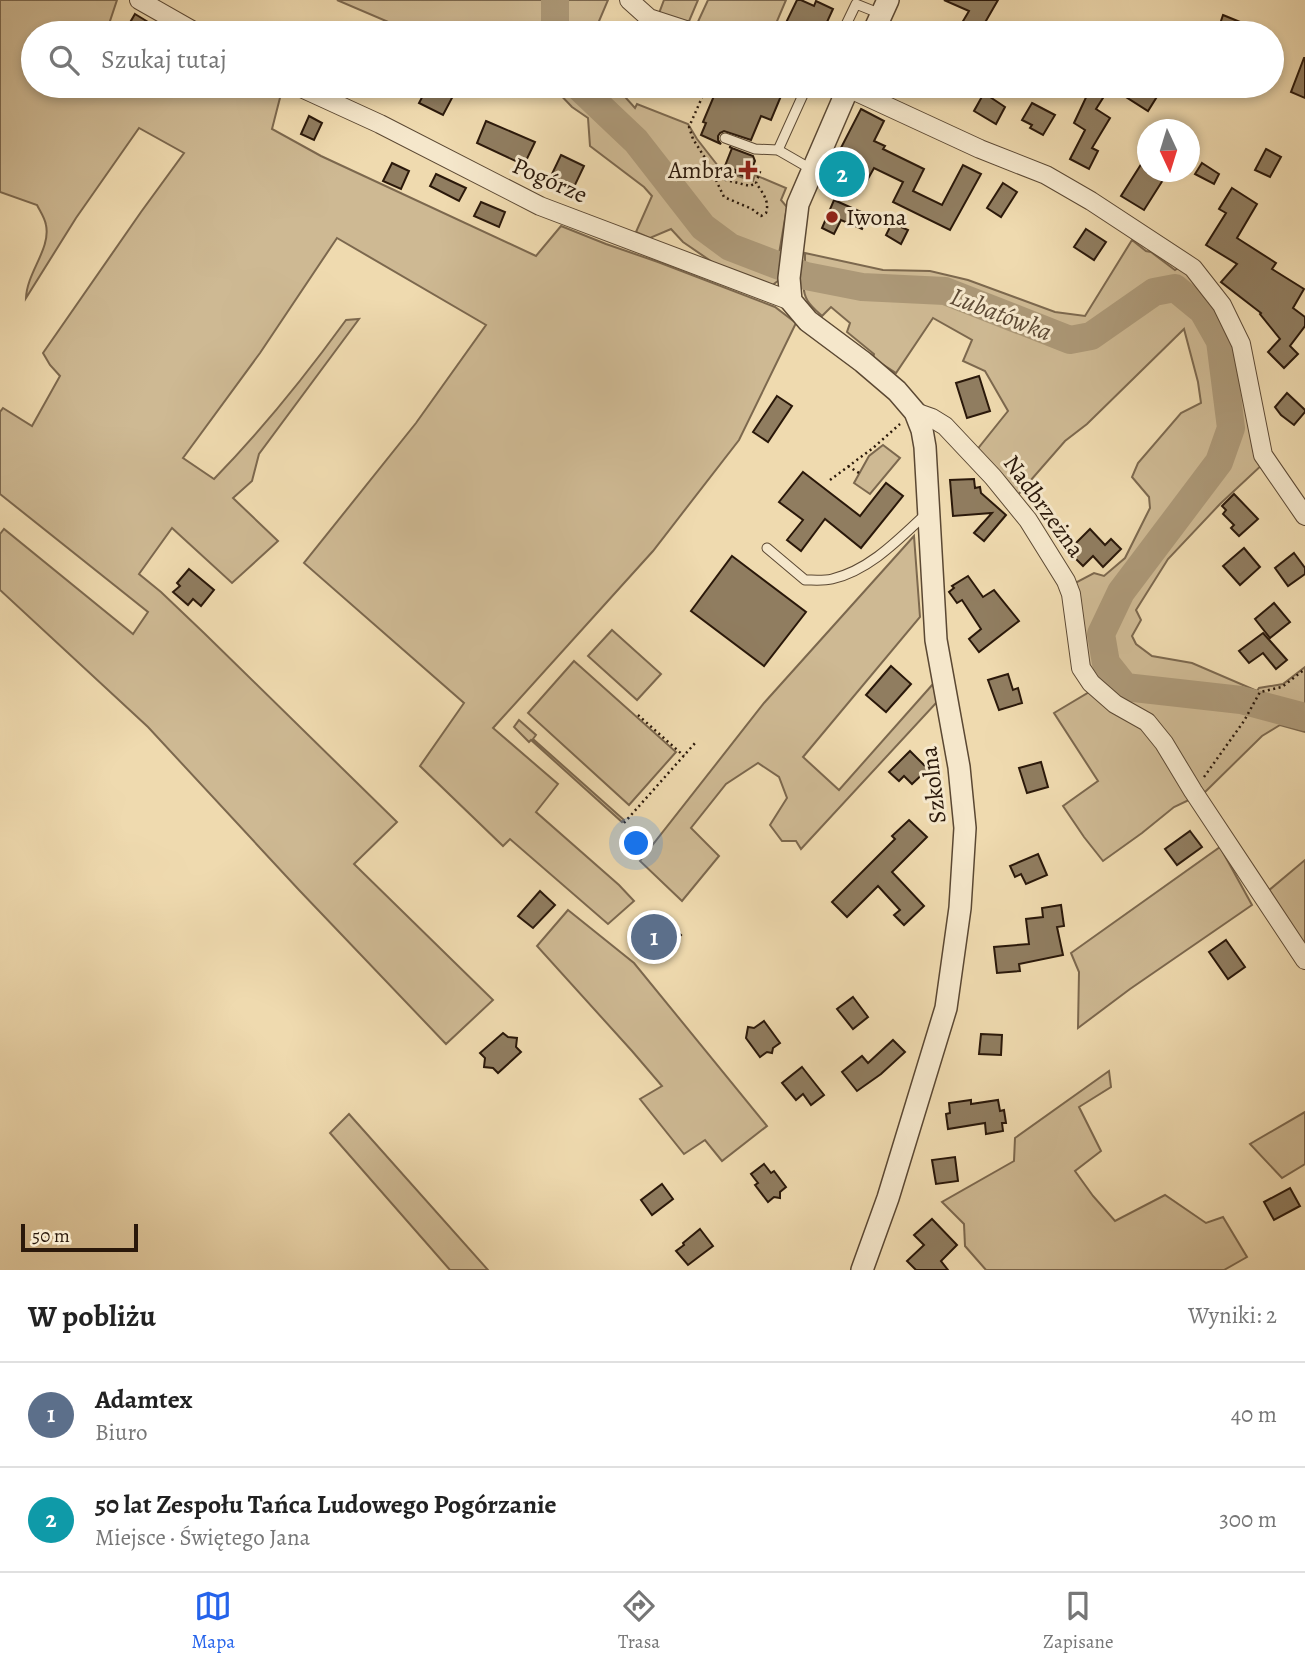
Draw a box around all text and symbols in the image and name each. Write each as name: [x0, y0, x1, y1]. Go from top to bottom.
search box: [21, 21, 1284, 98]
icon: search: [45, 41, 83, 79]
text: Szukaj tutaj: [101, 42, 227, 77]
north arrow: [1137, 119, 1200, 182]
pin: 2: [819, 148, 865, 200]
street label: Pogórze: [507, 149, 593, 211]
place label: Ambra: [667, 154, 735, 186]
marker: Ambra: [740, 162, 756, 178]
place label: Iwona: [846, 201, 908, 233]
marker: Iwona: [824, 209, 840, 225]
water label: Lubatówka: [945, 279, 1057, 349]
street label: Nadbrzeżna: [996, 448, 1093, 564]
street label: Szkolna: [912, 744, 954, 825]
your location: [619, 826, 653, 860]
pin: 1: [631, 911, 677, 963]
scale bar: [21, 1221, 138, 1253]
text: 50 m: [32, 1223, 70, 1249]
text: W pobliżu: [28, 1296, 156, 1336]
text: Wyniki: 2: [1188, 1300, 1277, 1331]
text: Adamtex: [95, 1382, 192, 1417]
text: 1: [47, 1399, 55, 1430]
text: 40 m: [1231, 1399, 1277, 1430]
text: Biuro: [95, 1417, 147, 1448]
text: 50 lat Zespołu Tańca Ludowego Pogórzanie: [95, 1487, 557, 1522]
text: 2: [45, 1504, 57, 1535]
text: 300 m: [1219, 1504, 1277, 1535]
text: Miejsce · Świętego Jana: [95, 1522, 310, 1553]
tab: Mapa: [191, 1587, 235, 1655]
tab: Trasa: [618, 1587, 660, 1655]
tab: Zapisane: [1043, 1587, 1114, 1655]

